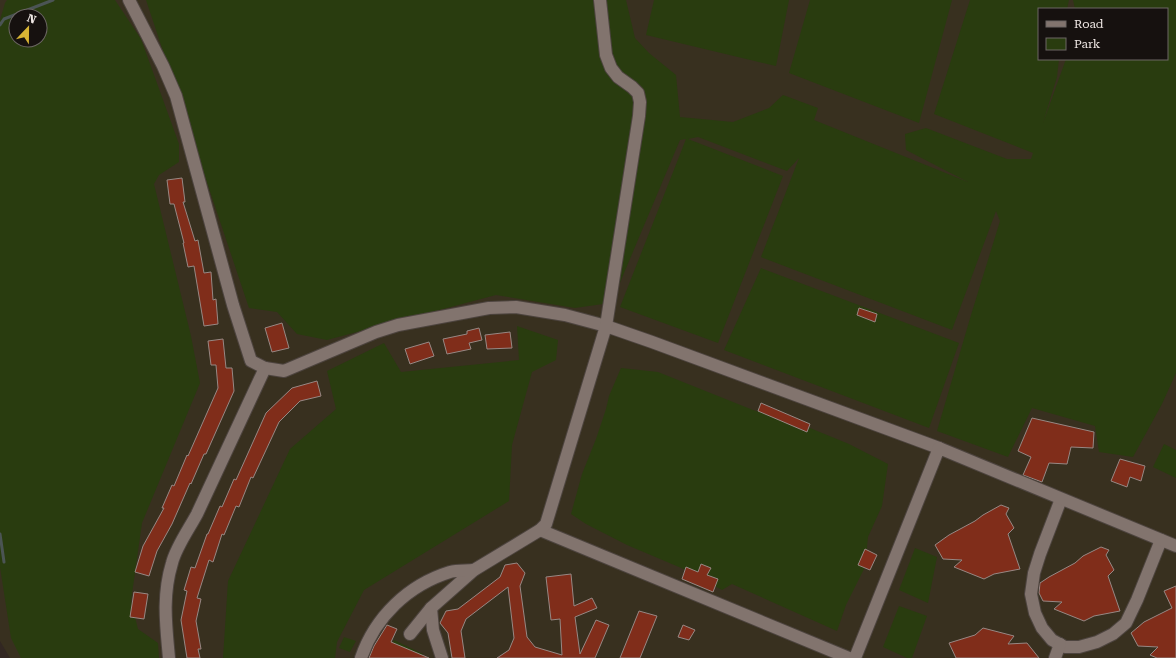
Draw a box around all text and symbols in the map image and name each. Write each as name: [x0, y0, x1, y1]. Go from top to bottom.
north arrow: [8, 8, 48, 48]
legend: [1038, 8, 1168, 60]
text: N: [25, 12, 38, 27]
text: Road: [1074, 17, 1104, 31]
text: Park: [1074, 37, 1101, 51]

